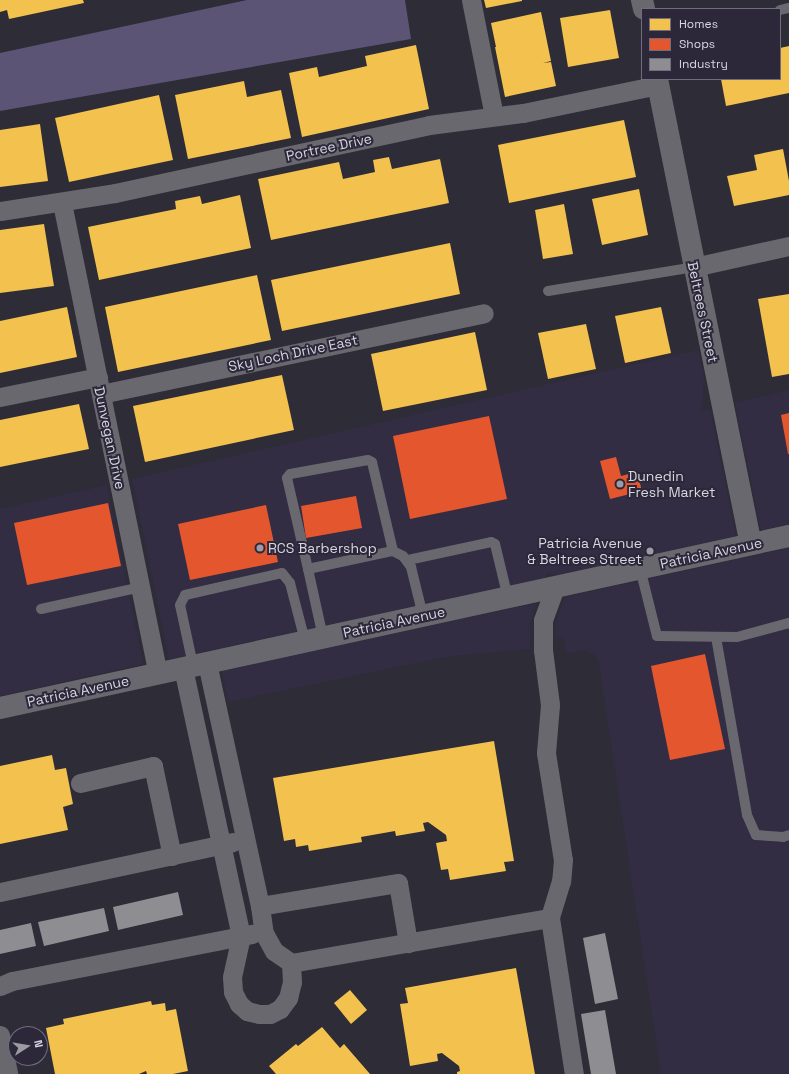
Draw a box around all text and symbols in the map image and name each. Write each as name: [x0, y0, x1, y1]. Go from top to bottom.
legend: [641, 8, 781, 80]
text: Homes: [679, 16, 718, 32]
text: Shops: [679, 36, 715, 52]
text: Industry: [679, 56, 728, 72]
street label: Portree Drive: [285, 130, 373, 164]
street label: Beltrees Street: [684, 260, 722, 364]
street label: Sky Loch Drive East: [227, 331, 359, 375]
street label: Dunvegan Drive: [91, 385, 129, 491]
place label: Dunedin Fresh Market: [628, 468, 715, 500]
marker: Dunedin Fresh Market: [615, 479, 625, 489]
street label: Patricia Avenue: [658, 534, 764, 572]
place label: Patricia Avenue & Beltrees Street: [527, 535, 642, 568]
place label: RCS Barbershop: [268, 540, 377, 556]
marker: RCS Barbershop: [255, 543, 265, 553]
marker: Patricia Avenue & Beltrees Street: [645, 546, 655, 556]
street label: Patricia Avenue: [341, 603, 447, 641]
street label: Patricia Avenue: [25, 672, 131, 710]
north arrow: [8, 1026, 48, 1066]
text: N: [31, 1039, 46, 1049]

